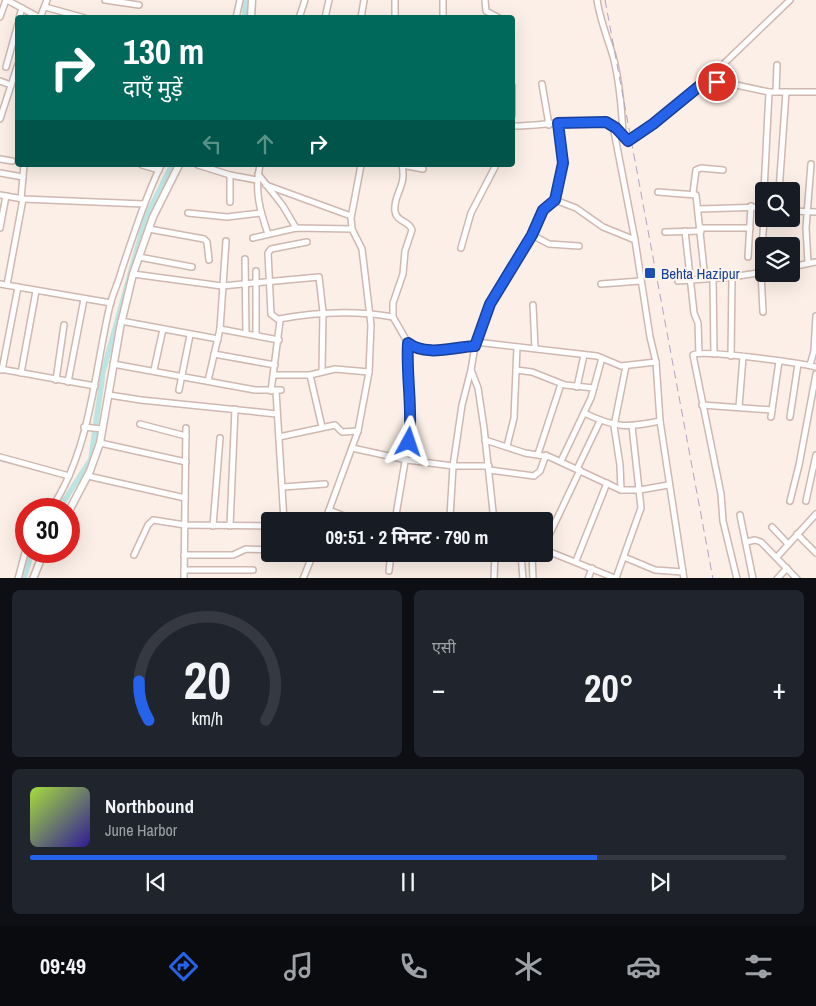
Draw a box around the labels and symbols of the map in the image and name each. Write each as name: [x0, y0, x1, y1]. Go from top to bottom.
pin: [696, 61, 738, 103]
place label: Behta Hazipur: [661, 263, 740, 284]
marker: Behta Hazipur: [643, 266, 657, 280]
position arrow: [382, 415, 434, 467]
speed limit sign: 30: [15, 498, 80, 563]

